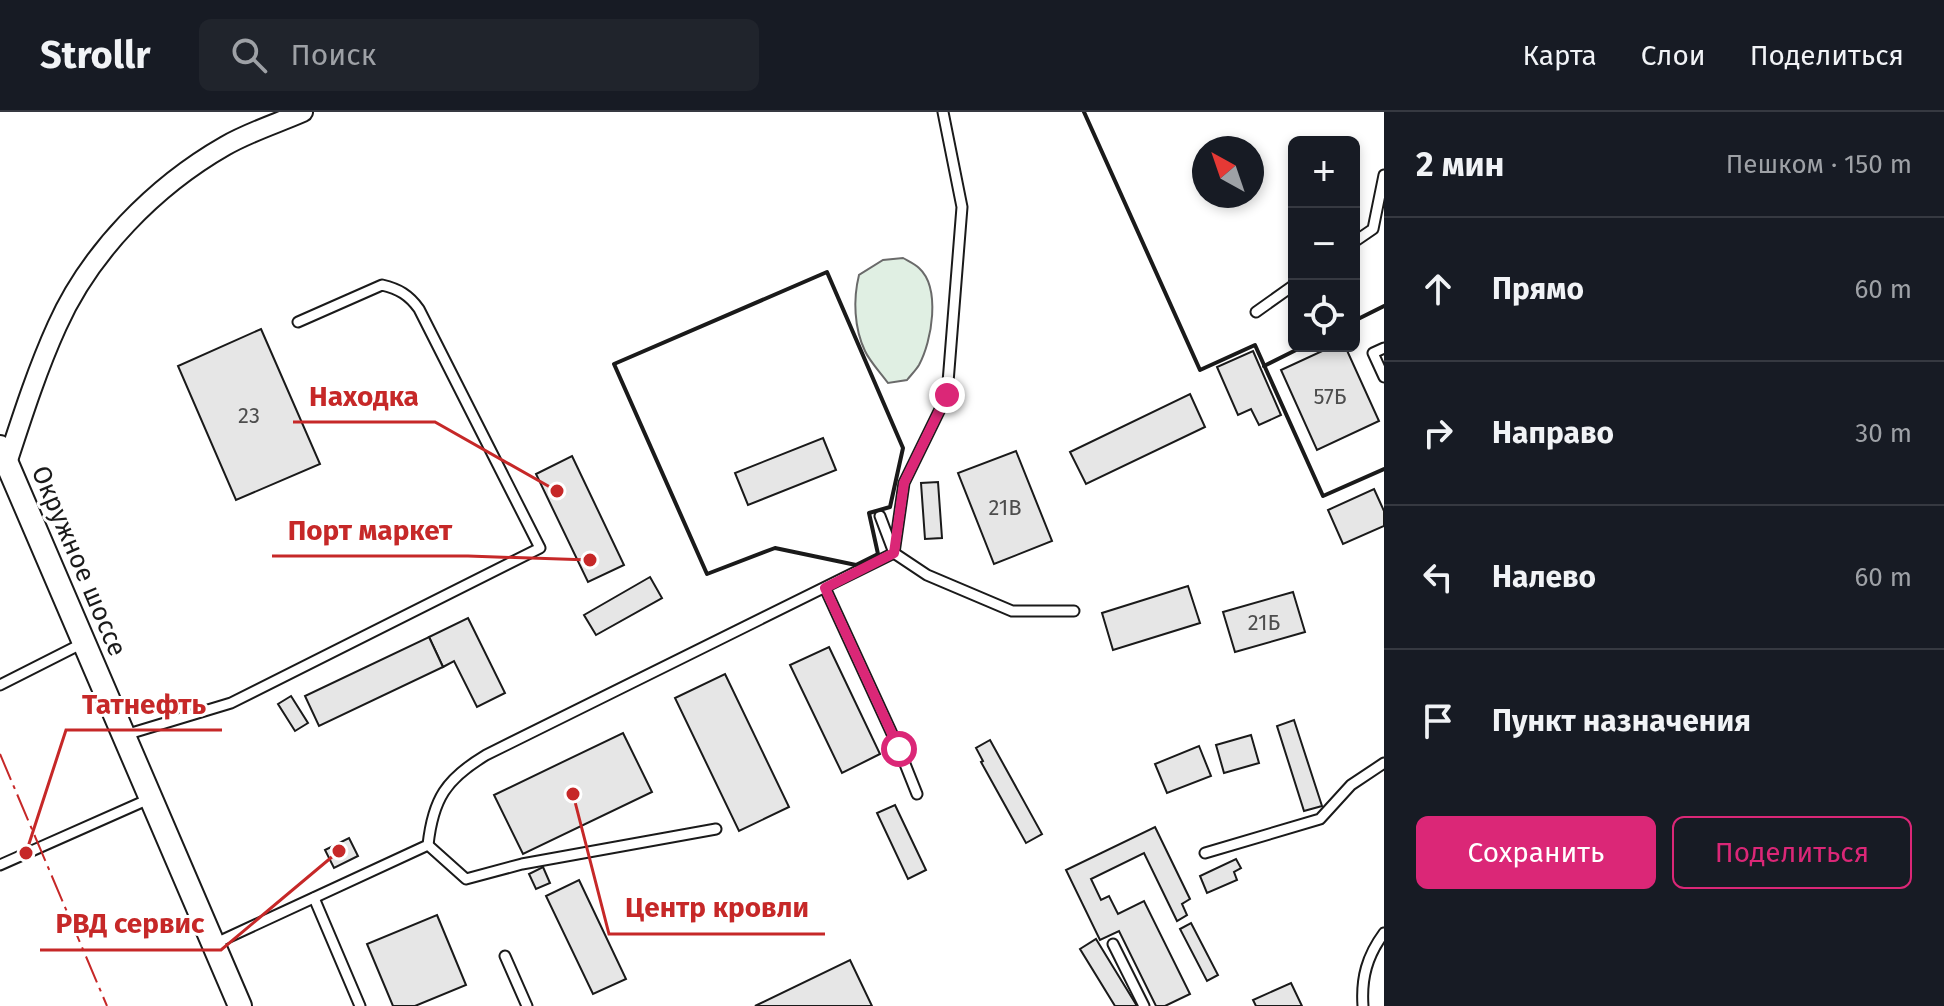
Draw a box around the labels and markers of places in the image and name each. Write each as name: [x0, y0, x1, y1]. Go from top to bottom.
callout: Находка: [293, 370, 435, 422]
callout: Порт маркет: [272, 504, 468, 556]
callout: Татнефть: [66, 678, 222, 730]
callout: Центр кровли: [609, 882, 825, 934]
callout: РВД сервис: [40, 898, 221, 950]

